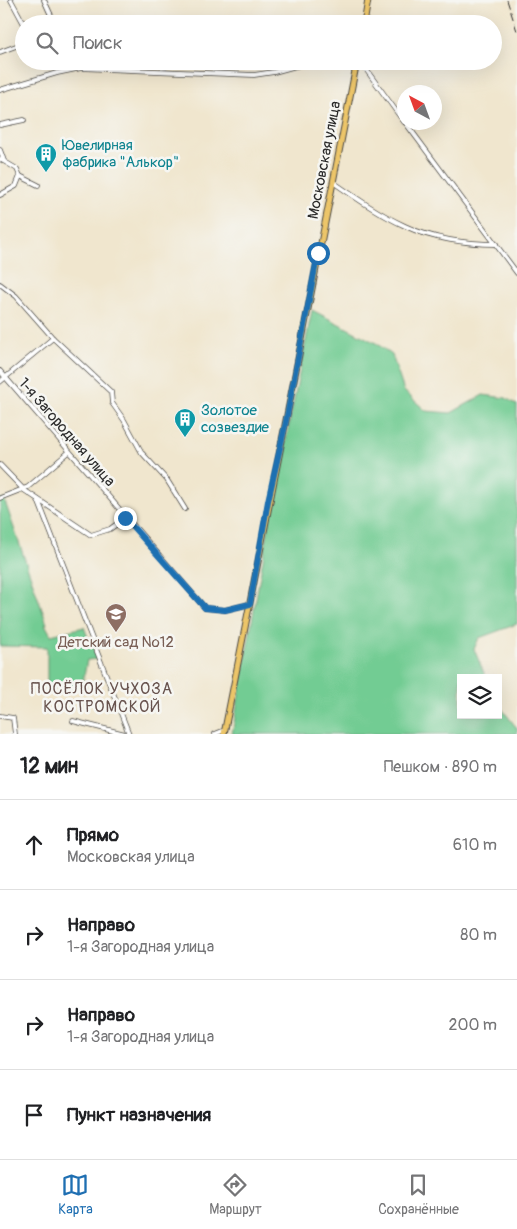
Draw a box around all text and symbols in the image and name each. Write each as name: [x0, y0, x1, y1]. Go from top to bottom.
search box: [15, 15, 502, 70]
icon: search: [33, 29, 61, 57]
text: Поиск: [73, 31, 123, 55]
north arrow: [397, 85, 442, 130]
street label: Московская улица: [304, 100, 345, 221]
place label: Ювелирная фабрика "Алькор": [62, 136, 179, 172]
building icon: Ювелирная фабрика "Алькор": [34, 142, 58, 173]
route start: [307, 242, 330, 265]
street label: 1-я Загородная улица: [14, 374, 119, 491]
place label: Золотое созвездие: [201, 401, 270, 437]
building icon: Золотое созвездие: [173, 407, 197, 438]
route end: [114, 507, 137, 530]
school or university icon: Детский сад №12: [104, 602, 128, 633]
place label: Детский сад №12: [57, 633, 174, 652]
map controls: [457, 674, 502, 719]
button: layers: [457, 674, 502, 719]
district label: ПОСЁЛОК УЧХОЗА КОСТРОМСКОЙ: [31, 679, 173, 717]
text: 12 мин: [20, 753, 78, 780]
text: Пешком · 890 m: [384, 757, 497, 777]
text: Прямо: [67, 823, 119, 847]
icon: ahead: [20, 831, 48, 859]
text: 610 m: [453, 835, 497, 855]
text: Московская улица: [67, 847, 195, 867]
text: Направо: [67, 913, 135, 937]
icon: right: [20, 921, 48, 949]
text: 80 m: [460, 925, 497, 945]
text: 1-я Загородная улица: [67, 937, 214, 957]
text: Направо: [67, 1003, 135, 1027]
icon: right: [20, 1011, 48, 1039]
text: 200 m: [449, 1015, 497, 1035]
text: 1-я Загородная улица: [67, 1027, 214, 1047]
icon: arrive: [20, 1101, 48, 1129]
text: Пункт назначения: [67, 1103, 211, 1127]
tab: Карта: [58, 1171, 93, 1218]
tab: Маршрут: [209, 1171, 262, 1218]
tab: Сохранённые: [378, 1171, 459, 1218]

